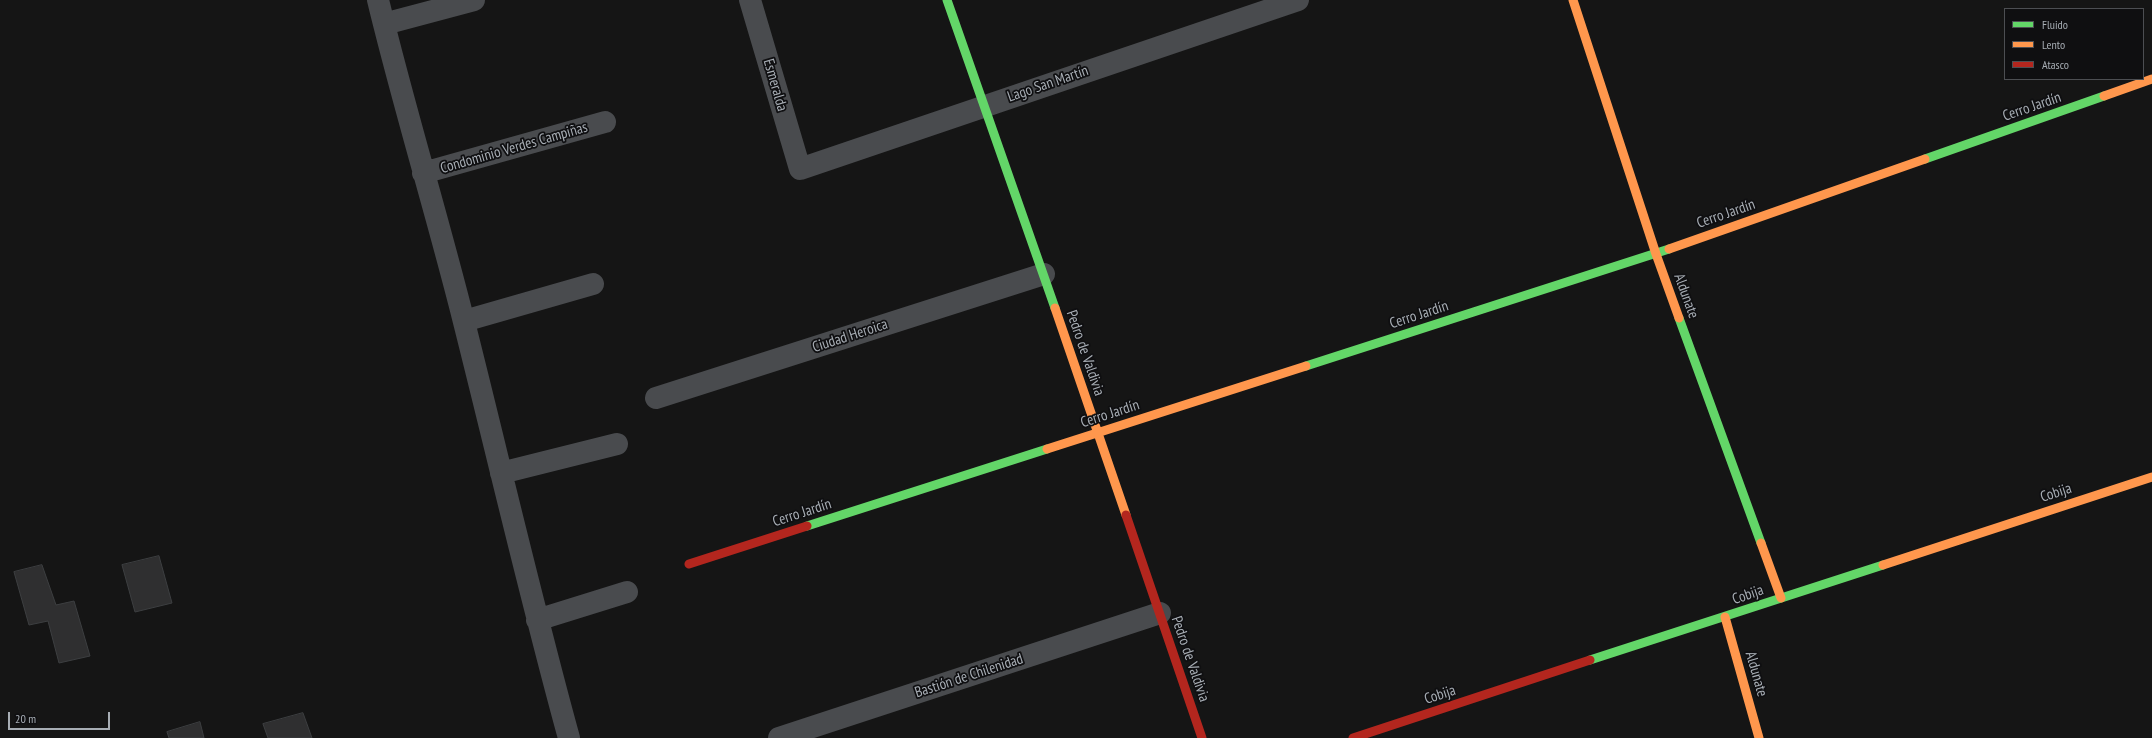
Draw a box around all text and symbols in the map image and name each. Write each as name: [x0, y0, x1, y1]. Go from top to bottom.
legend: [2004, 8, 2144, 80]
text: Fluido: [2042, 17, 2068, 32]
text: Lento: [2042, 37, 2065, 52]
street label: Esmeralda: [759, 57, 791, 113]
text: Atasco: [2042, 57, 2069, 72]
street label: Lago San Martín: [1005, 62, 1091, 106]
street label: Cerro Jardín: [2000, 89, 2064, 125]
street label: Condominio Verdes Campiñas: [438, 118, 590, 178]
street label: Cerro Jardín: [1694, 196, 1758, 232]
street label: Aldunate: [1670, 271, 1702, 321]
street label: Cerro Jardín: [1387, 297, 1451, 333]
street label: Pedro de Valdivia: [1062, 308, 1108, 398]
street label: Ciudad Heroica: [810, 315, 890, 357]
street label: Cerro Jardín: [1078, 396, 1142, 432]
street label: Cobija: [2038, 480, 2074, 506]
street label: Cerro Jardín: [770, 495, 834, 531]
street label: Cobija: [1730, 581, 1766, 609]
street label: Pedro de Valdivia: [1167, 614, 1213, 704]
street label: Aldunate: [1741, 649, 1771, 699]
street label: Bastión de Chilenidad: [913, 650, 1025, 702]
street label: Cobija: [1422, 682, 1458, 708]
scale bar: [10, 704, 112, 730]
text: 20 m: [15, 711, 36, 726]

